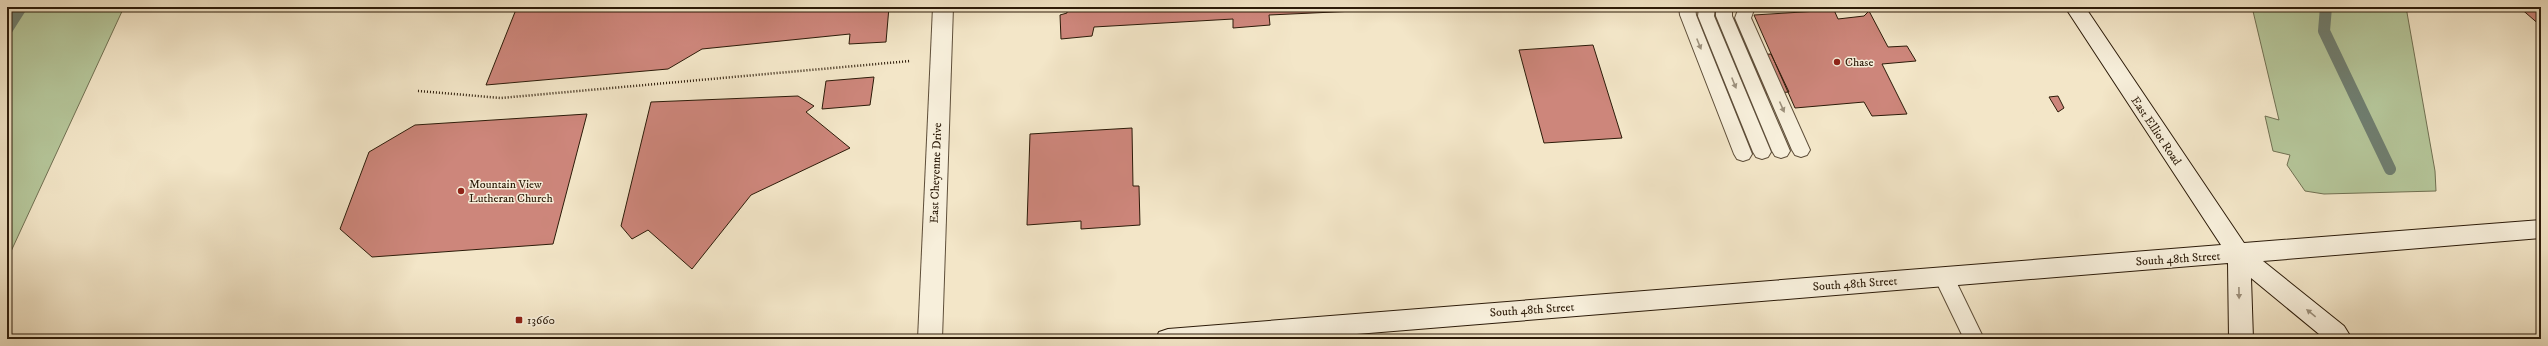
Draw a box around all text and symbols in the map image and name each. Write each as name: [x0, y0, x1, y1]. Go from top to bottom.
one-way arrow: [1697, 38, 1703, 50]
place label: Chase: [1845, 55, 1873, 70]
marker: Chase: [1832, 57, 1842, 67]
one-way arrow: [1731, 77, 1737, 89]
street label: East Elliot Road: [2127, 94, 2185, 168]
one-way arrow: [1779, 101, 1785, 112]
street label: East Cheyenne Drive: [927, 122, 945, 224]
place label: Mountain View Lutheran Church: [469, 177, 554, 206]
marker: Mountain View Lutheran Church: [456, 186, 466, 196]
street label: South 48th Street: [2135, 249, 2221, 269]
street label: South 48th Street: [1812, 274, 1898, 294]
one-way arrow: [2236, 287, 2243, 299]
street label: South 48th Street: [1489, 300, 1575, 320]
one-way arrow: [2305, 309, 2316, 317]
place label: 13660: [527, 313, 555, 328]
marker: 13660: [514, 315, 524, 325]

